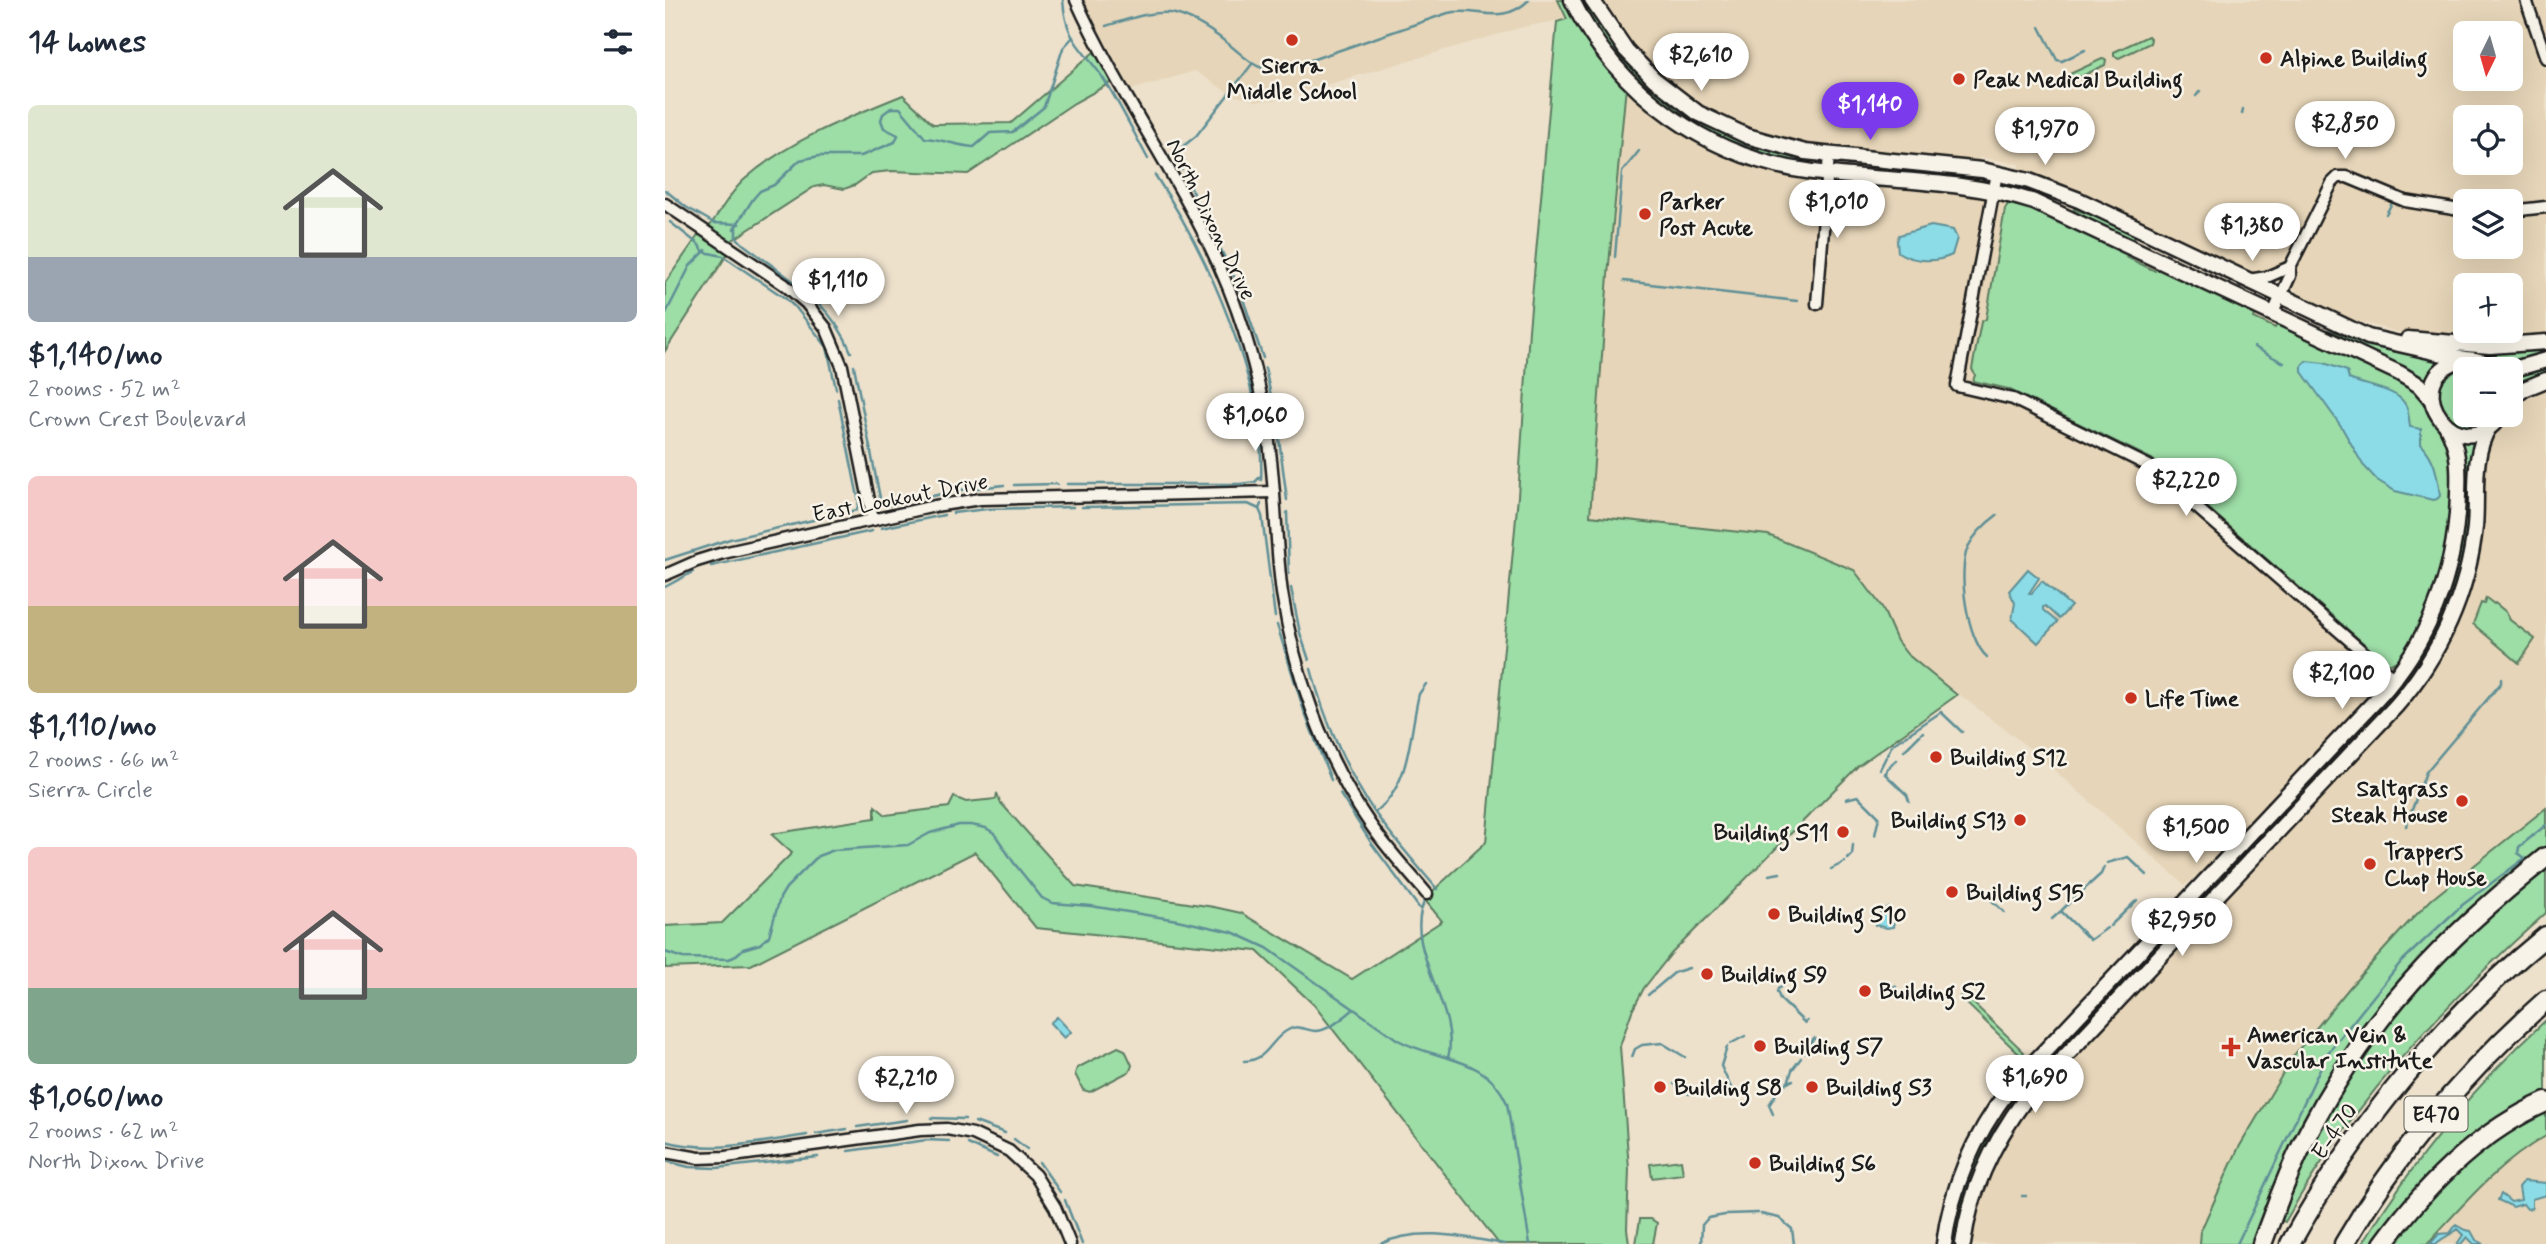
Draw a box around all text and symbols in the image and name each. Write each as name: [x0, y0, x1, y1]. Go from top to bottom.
north arrow: [2453, 21, 2523, 91]
map controls: [2453, 21, 2523, 427]
text: 14 homes: [28, 23, 146, 62]
icon: filters: [599, 23, 637, 61]
marker: Sierra Middle School: [1284, 32, 1300, 48]
pin: $2,610: [1644, 34, 1758, 93]
text: $2,610: [1669, 41, 1733, 71]
place label: Alpine Building: [2280, 45, 2428, 78]
marker: Alpine Building: [2258, 50, 2274, 66]
place label: Sierra Middle School: [1227, 52, 1357, 108]
place label: Peak Medical Building: [1973, 66, 2183, 99]
marker: Peak Medical Building: [1951, 71, 1967, 87]
pin: $1,140: [1813, 82, 1927, 142]
text: $1,140: [1837, 90, 1903, 120]
pin: $2,850: [2288, 102, 2402, 161]
button: locate: [2453, 105, 2523, 175]
pin: $1,970: [1988, 108, 2102, 167]
text: $2,850: [2311, 109, 2379, 139]
text: $1,970: [2011, 115, 2079, 145]
street label: North Dixon Drive: [1158, 134, 1262, 306]
icon: home: [270, 150, 396, 276]
pin: $1,010: [1780, 180, 1894, 240]
place label: Parker Post Acute: [1659, 188, 1753, 244]
text: $1,010: [1805, 188, 1869, 218]
button: layers: [2453, 189, 2523, 259]
pin: $1,380: [2195, 204, 2309, 263]
marker: Parker Post Acute: [1637, 206, 1653, 222]
text: $1,380: [2220, 211, 2284, 241]
pin: $1,110: [781, 258, 895, 318]
text: $1,110: [808, 266, 868, 296]
button: +: [2453, 273, 2523, 343]
text: $1,140/mo: [28, 336, 163, 375]
button: −: [2453, 357, 2523, 427]
text: 2 rooms · 52 m²: [28, 375, 181, 405]
pin: $1,060: [1198, 393, 1312, 453]
text: $1,060: [1222, 401, 1288, 431]
text: Crown Crest Boulevard: [28, 405, 246, 435]
pin: $2,220: [2129, 458, 2243, 518]
text: $2,220: [2152, 466, 2220, 496]
street label: East Lookout Drive: [810, 467, 991, 531]
icon: home: [270, 521, 396, 647]
pin: $2,100: [2285, 652, 2399, 711]
text: $2,100: [2309, 659, 2375, 689]
place label: Life Time: [2145, 685, 2240, 715]
marker: Life Time: [2123, 690, 2139, 706]
text: $1,110/mo: [28, 707, 157, 746]
place label: Building S12: [1950, 744, 2068, 777]
text: 2 rooms · 66 m²: [28, 746, 179, 776]
marker: Building S12: [1928, 749, 1944, 765]
place label: Saltgrass Steak House: [2331, 775, 2449, 831]
text: Sierra Circle: [28, 776, 153, 806]
marker: Saltgrass Steak House: [2454, 793, 2470, 809]
pin: $1,500: [2139, 806, 2253, 865]
place label: Building S13: [1891, 807, 2006, 840]
marker: Building S13: [2012, 812, 2028, 828]
text: $1,500: [2162, 813, 2230, 843]
place label: Building S11: [1714, 819, 1829, 852]
marker: Building S11: [1835, 824, 1851, 840]
place label: Trappers Chop House: [2384, 838, 2487, 894]
marker: Trappers Chop House: [2362, 856, 2378, 872]
place label: Building S15: [1966, 879, 2084, 912]
marker: Building S15: [1944, 884, 1960, 900]
icon: home: [270, 892, 396, 1018]
pin: $2,950: [2125, 898, 2239, 958]
place label: Building S10: [1788, 901, 1907, 934]
marker: Building S10: [1766, 906, 1782, 922]
text: $2,950: [2147, 906, 2217, 936]
place label: Building S9: [1721, 961, 1828, 994]
marker: Building S9: [1699, 966, 1715, 982]
place label: Building S2: [1879, 978, 1986, 1011]
marker: Building S2: [1857, 983, 1873, 999]
place label: American Vein & Vascular Institute: [2247, 1021, 2434, 1077]
place label: Building S7: [1774, 1033, 1883, 1066]
marker: American Vein & Vascular Institute: [2221, 1037, 2241, 1057]
marker: Building S7: [1752, 1038, 1768, 1054]
pin: $2,210: [849, 1056, 963, 1116]
pin: $1,690: [1978, 1056, 2092, 1115]
text: $1,690: [2002, 1063, 2068, 1093]
text: $2,210: [874, 1064, 938, 1094]
place label: Building S8: [1674, 1074, 1782, 1107]
place label: Building S3: [1826, 1074, 1932, 1107]
text: $1,060/mo: [28, 1078, 163, 1117]
marker: Building S8: [1652, 1079, 1668, 1095]
marker: Building S3: [1804, 1079, 1820, 1095]
road number: E470: [2405, 1096, 2467, 1132]
street label: E-470: [2305, 1098, 2366, 1166]
text: 2 rooms · 62 m²: [28, 1117, 179, 1147]
text: North Dixon Drive: [28, 1147, 205, 1177]
place label: Building S6: [1769, 1150, 1876, 1183]
marker: Building S6: [1747, 1155, 1763, 1171]

